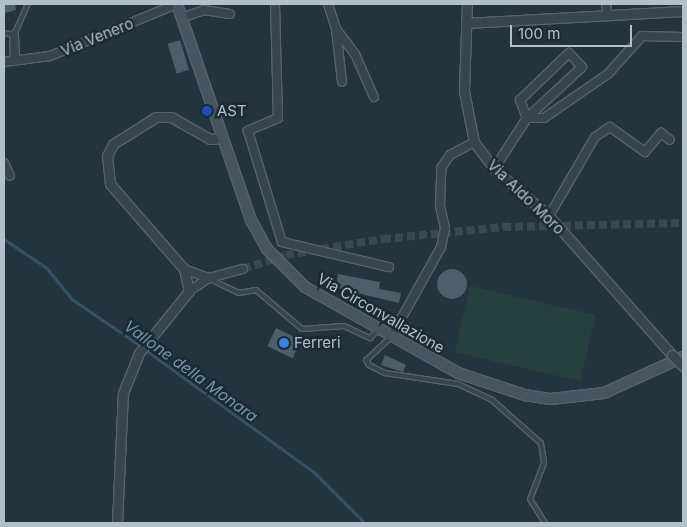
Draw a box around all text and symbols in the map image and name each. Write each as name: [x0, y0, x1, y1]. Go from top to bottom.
street label: Via Venero: [58, 14, 136, 60]
scale bar: [512, 15, 634, 47]
text: 100 m: [518, 24, 560, 43]
place label: AST: [217, 102, 247, 120]
marker: AST: [201, 105, 213, 117]
street label: Via Aldo Moro: [484, 156, 568, 238]
street label: Via Circonvallazione: [314, 269, 448, 357]
water label: Vallone della Monara: [120, 316, 262, 426]
place label: Ferreri: [294, 334, 341, 352]
marker: Ferreri: [278, 337, 290, 349]

